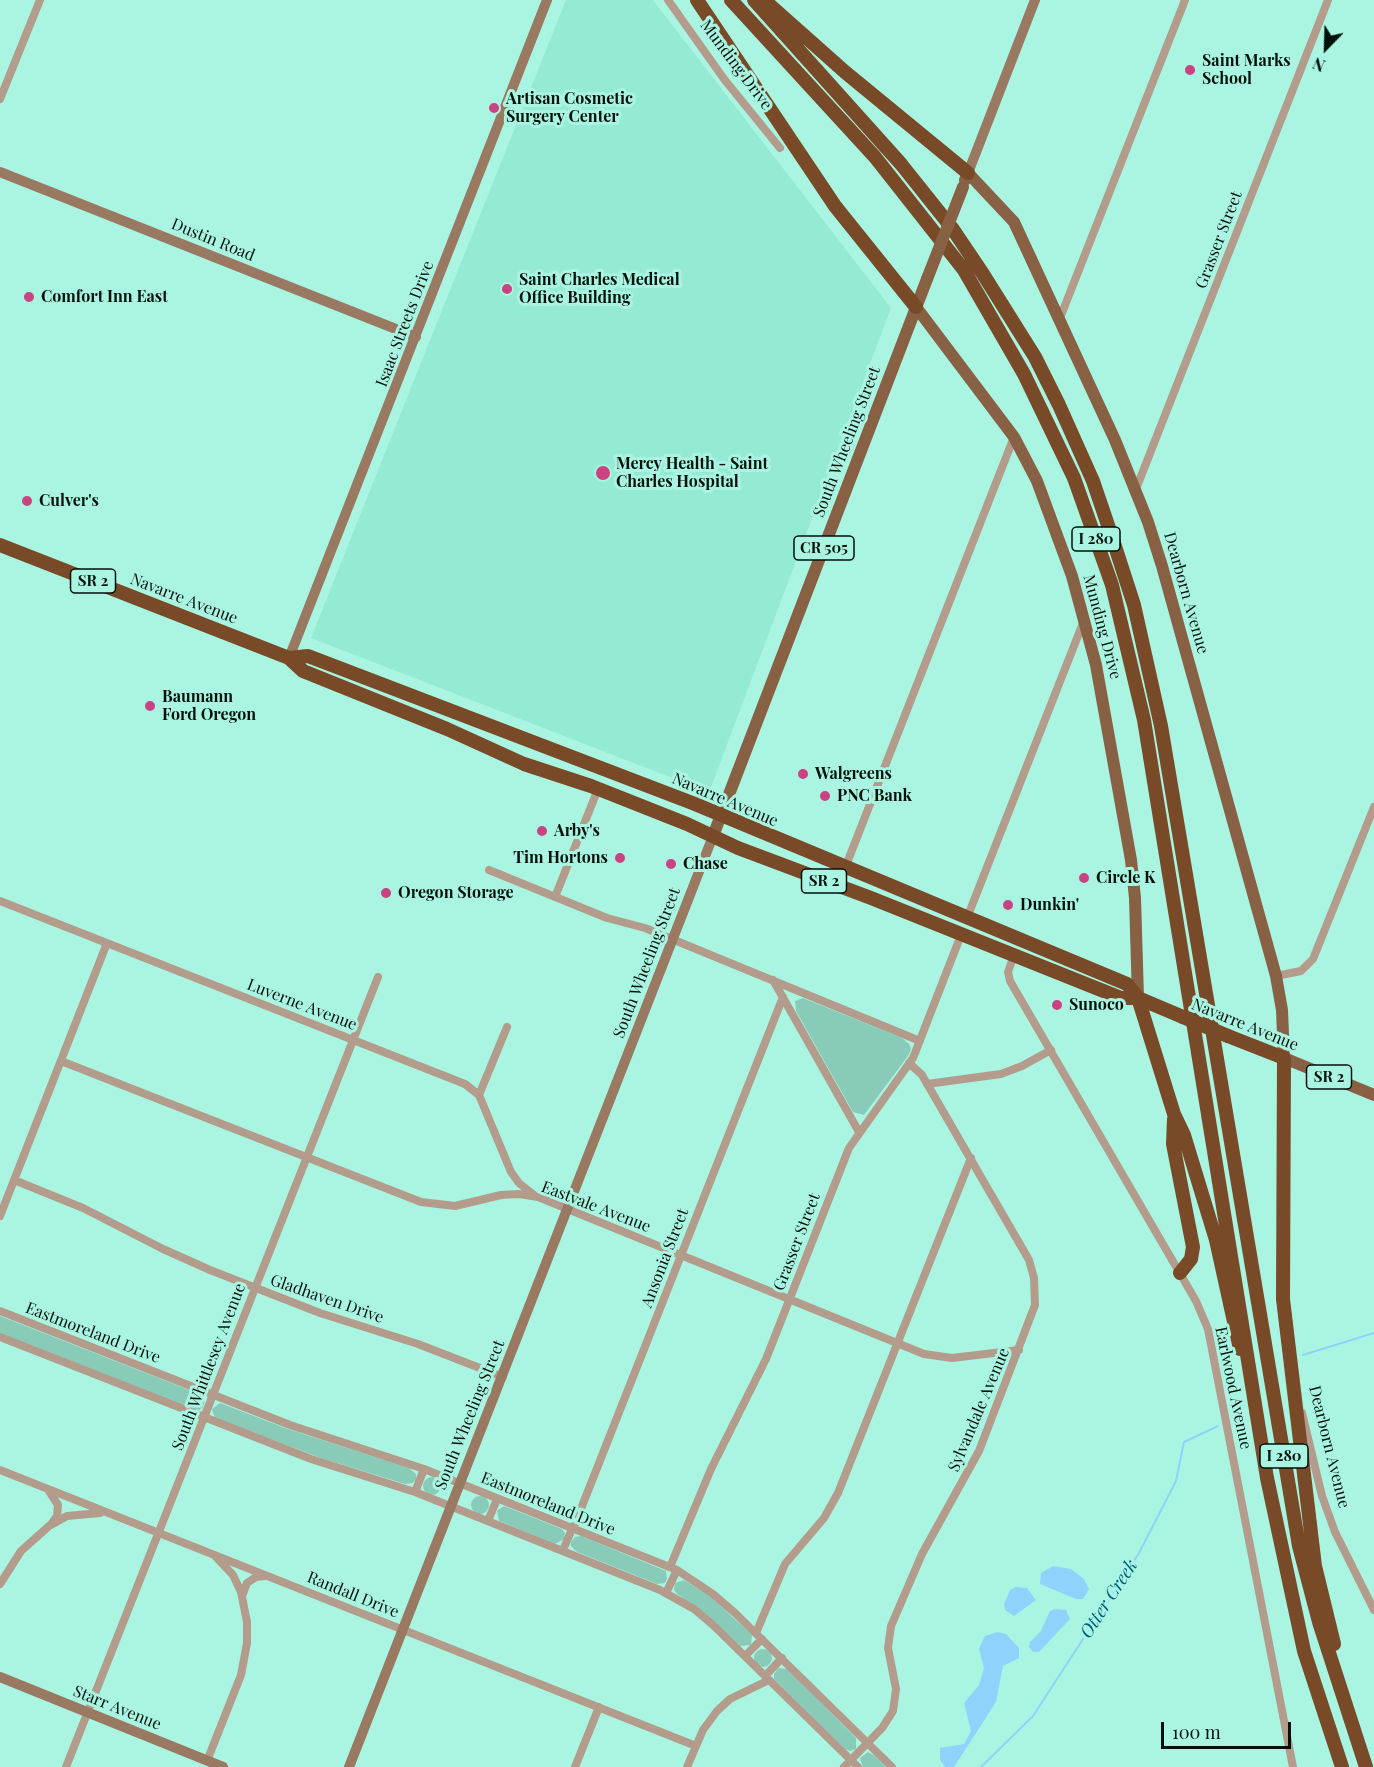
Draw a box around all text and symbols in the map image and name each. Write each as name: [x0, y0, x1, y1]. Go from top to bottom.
street label: Munding Drive: [696, 16, 776, 114]
north arrow: [1296, 18, 1356, 78]
place label: Saint Marks School: [1202, 51, 1291, 89]
text: N: [1309, 53, 1328, 77]
marker: Saint Marks School: [1183, 63, 1197, 77]
place label: Artisan Cosmetic Surgery Center: [506, 89, 633, 127]
marker: Artisan Cosmetic Surgery Center: [487, 101, 501, 115]
street label: Grasser Street: [1192, 189, 1246, 291]
street label: Dustin Road: [168, 215, 258, 265]
street label: Isaac Streets Drive: [372, 258, 438, 390]
place label: Saint Charles Medical Office Building: [519, 270, 680, 308]
marker: Saint Charles Medical Office Building: [500, 282, 514, 296]
place label: Comfort Inn East: [41, 287, 168, 307]
marker: Comfort Inn East: [22, 290, 36, 304]
street label: South Wheeling Street: [809, 364, 885, 520]
place label: Mercy Health - Saint Charles Hospital: [616, 454, 768, 492]
marker: Mercy Health - Saint Charles Hospital: [594, 464, 612, 482]
place label: Culver's: [39, 491, 99, 511]
marker: Culver's: [20, 494, 34, 508]
road number: I 280: [1072, 527, 1120, 551]
street label: Dearborn Avenue: [1159, 530, 1213, 656]
road number: CR 505: [794, 536, 854, 560]
road number: SR 2: [70, 569, 116, 593]
street label: Navarre Avenue: [128, 570, 240, 628]
street label: Munding Drive: [1079, 573, 1125, 681]
place label: Baumann Ford Oregon: [162, 687, 256, 725]
marker: Baumann Ford Oregon: [143, 699, 157, 713]
place label: Walgreens: [815, 764, 892, 784]
marker: Walgreens: [796, 767, 810, 781]
street label: Navarre Avenue: [669, 769, 781, 831]
place label: PNC Bank: [837, 786, 912, 806]
marker: PNC Bank: [818, 789, 832, 803]
place label: Arby's: [554, 821, 600, 841]
marker: Arby's: [535, 824, 549, 838]
place label: Tim Hortons: [513, 848, 608, 868]
marker: Tim Hortons: [613, 851, 627, 865]
place label: Chase: [683, 854, 728, 874]
marker: Chase: [664, 857, 678, 871]
place label: Circle K: [1096, 868, 1156, 888]
road number: SR 2: [802, 869, 846, 893]
marker: Circle K: [1077, 871, 1091, 885]
place label: Oregon Storage: [398, 883, 514, 903]
street label: South Wheeling Street: [609, 885, 685, 1041]
marker: Oregon Storage: [379, 886, 393, 900]
place label: Dunkin': [1020, 895, 1079, 915]
marker: Dunkin': [1001, 898, 1015, 912]
street label: Luverne Avenue: [244, 975, 360, 1035]
place label: Sunoco: [1069, 995, 1124, 1015]
street label: Navarre Avenue: [1189, 995, 1301, 1055]
marker: Sunoco: [1050, 998, 1064, 1012]
road number: SR 2: [1306, 1065, 1352, 1089]
street label: Eastvale Avenue: [539, 1177, 653, 1237]
street label: Grasser Street: [770, 1191, 824, 1293]
street label: Ansonia Street: [637, 1206, 693, 1310]
street label: Gladhaven Drive: [268, 1271, 386, 1327]
street label: South Whittlesey Avenue: [168, 1281, 250, 1453]
street label: Eastmoreland Drive: [23, 1298, 163, 1368]
street label: Earlwood Avenue: [1211, 1325, 1255, 1451]
street label: South Wheeling Street: [431, 1337, 509, 1493]
street label: Sylvandale Avenue: [944, 1345, 1014, 1475]
street label: Dearborn Avenue: [1304, 1384, 1354, 1510]
road number: I 280: [1260, 1444, 1308, 1468]
street label: Eastmoreland Drive: [478, 1468, 618, 1540]
water label: Otter Creek: [1076, 1556, 1142, 1642]
street label: Randall Drive: [304, 1568, 402, 1622]
street label: Starr Avenue: [70, 1682, 164, 1734]
scale bar: [1164, 1710, 1294, 1748]
text: 100 m: [1172, 1720, 1221, 1744]

